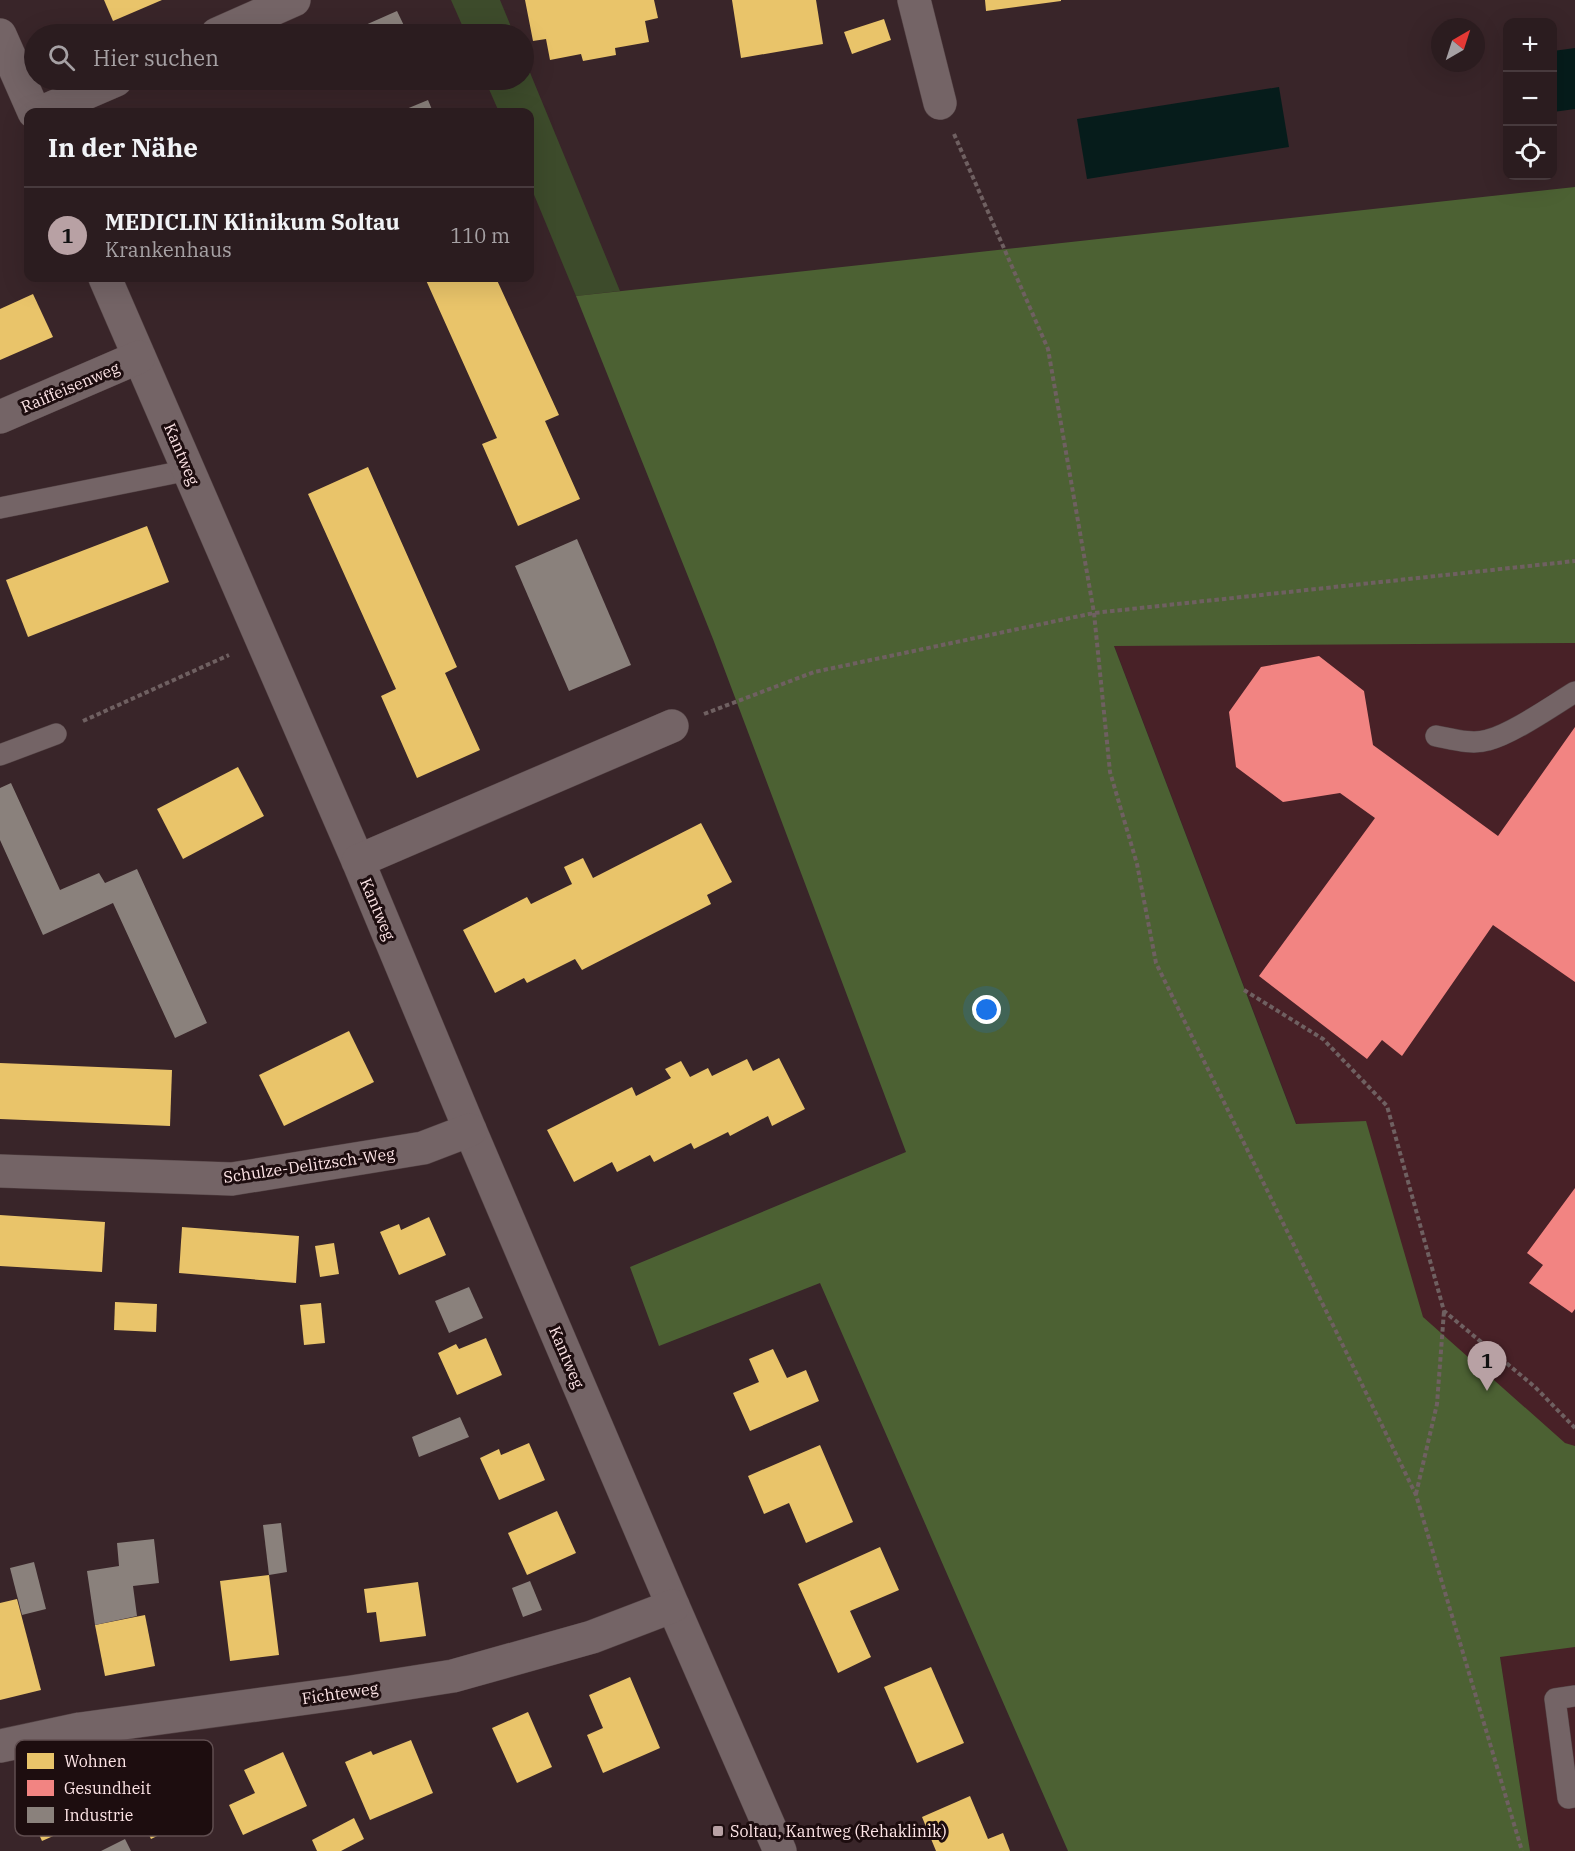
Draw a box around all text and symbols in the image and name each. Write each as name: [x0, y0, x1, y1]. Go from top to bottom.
north arrow: [1431, 18, 1485, 72]
map controls: [1503, 18, 1557, 180]
button: +: [1503, 18, 1557, 72]
search box: [24, 24, 534, 90]
icon: search: [45, 41, 78, 74]
text: Hier suchen: [93, 43, 219, 72]
button: −: [1503, 72, 1557, 126]
button: locate: [1503, 126, 1557, 180]
text: In der Nähe: [48, 130, 198, 164]
text: MEDICLIN Klinikum Soltau: [105, 207, 400, 236]
text: 1: [62, 222, 74, 249]
text: 110 m: [450, 222, 510, 249]
text: Krankenhaus: [105, 236, 232, 263]
street label: Raiffeisenweg: [18, 357, 123, 417]
street label: Kantweg: [160, 420, 204, 488]
street label: Kantweg: [356, 875, 400, 943]
your location: [972, 995, 1001, 1024]
street label: Schulze-Delitzsch-Weg: [222, 1143, 396, 1187]
street label: Kantweg: [545, 1323, 589, 1391]
pin: 1: [1468, 1342, 1506, 1391]
street label: Fichteweg: [301, 1678, 380, 1708]
legend: [15, 1740, 213, 1836]
text: Wohnen: [64, 1751, 127, 1771]
text: Gesundheit: [64, 1778, 151, 1798]
text: Industrie: [64, 1805, 133, 1825]
place label: Soltau, Kantweg (Rehaklinik): [730, 1821, 947, 1841]
marker: Soltau, Kantweg (Rehaklinik): [711, 1824, 725, 1838]

